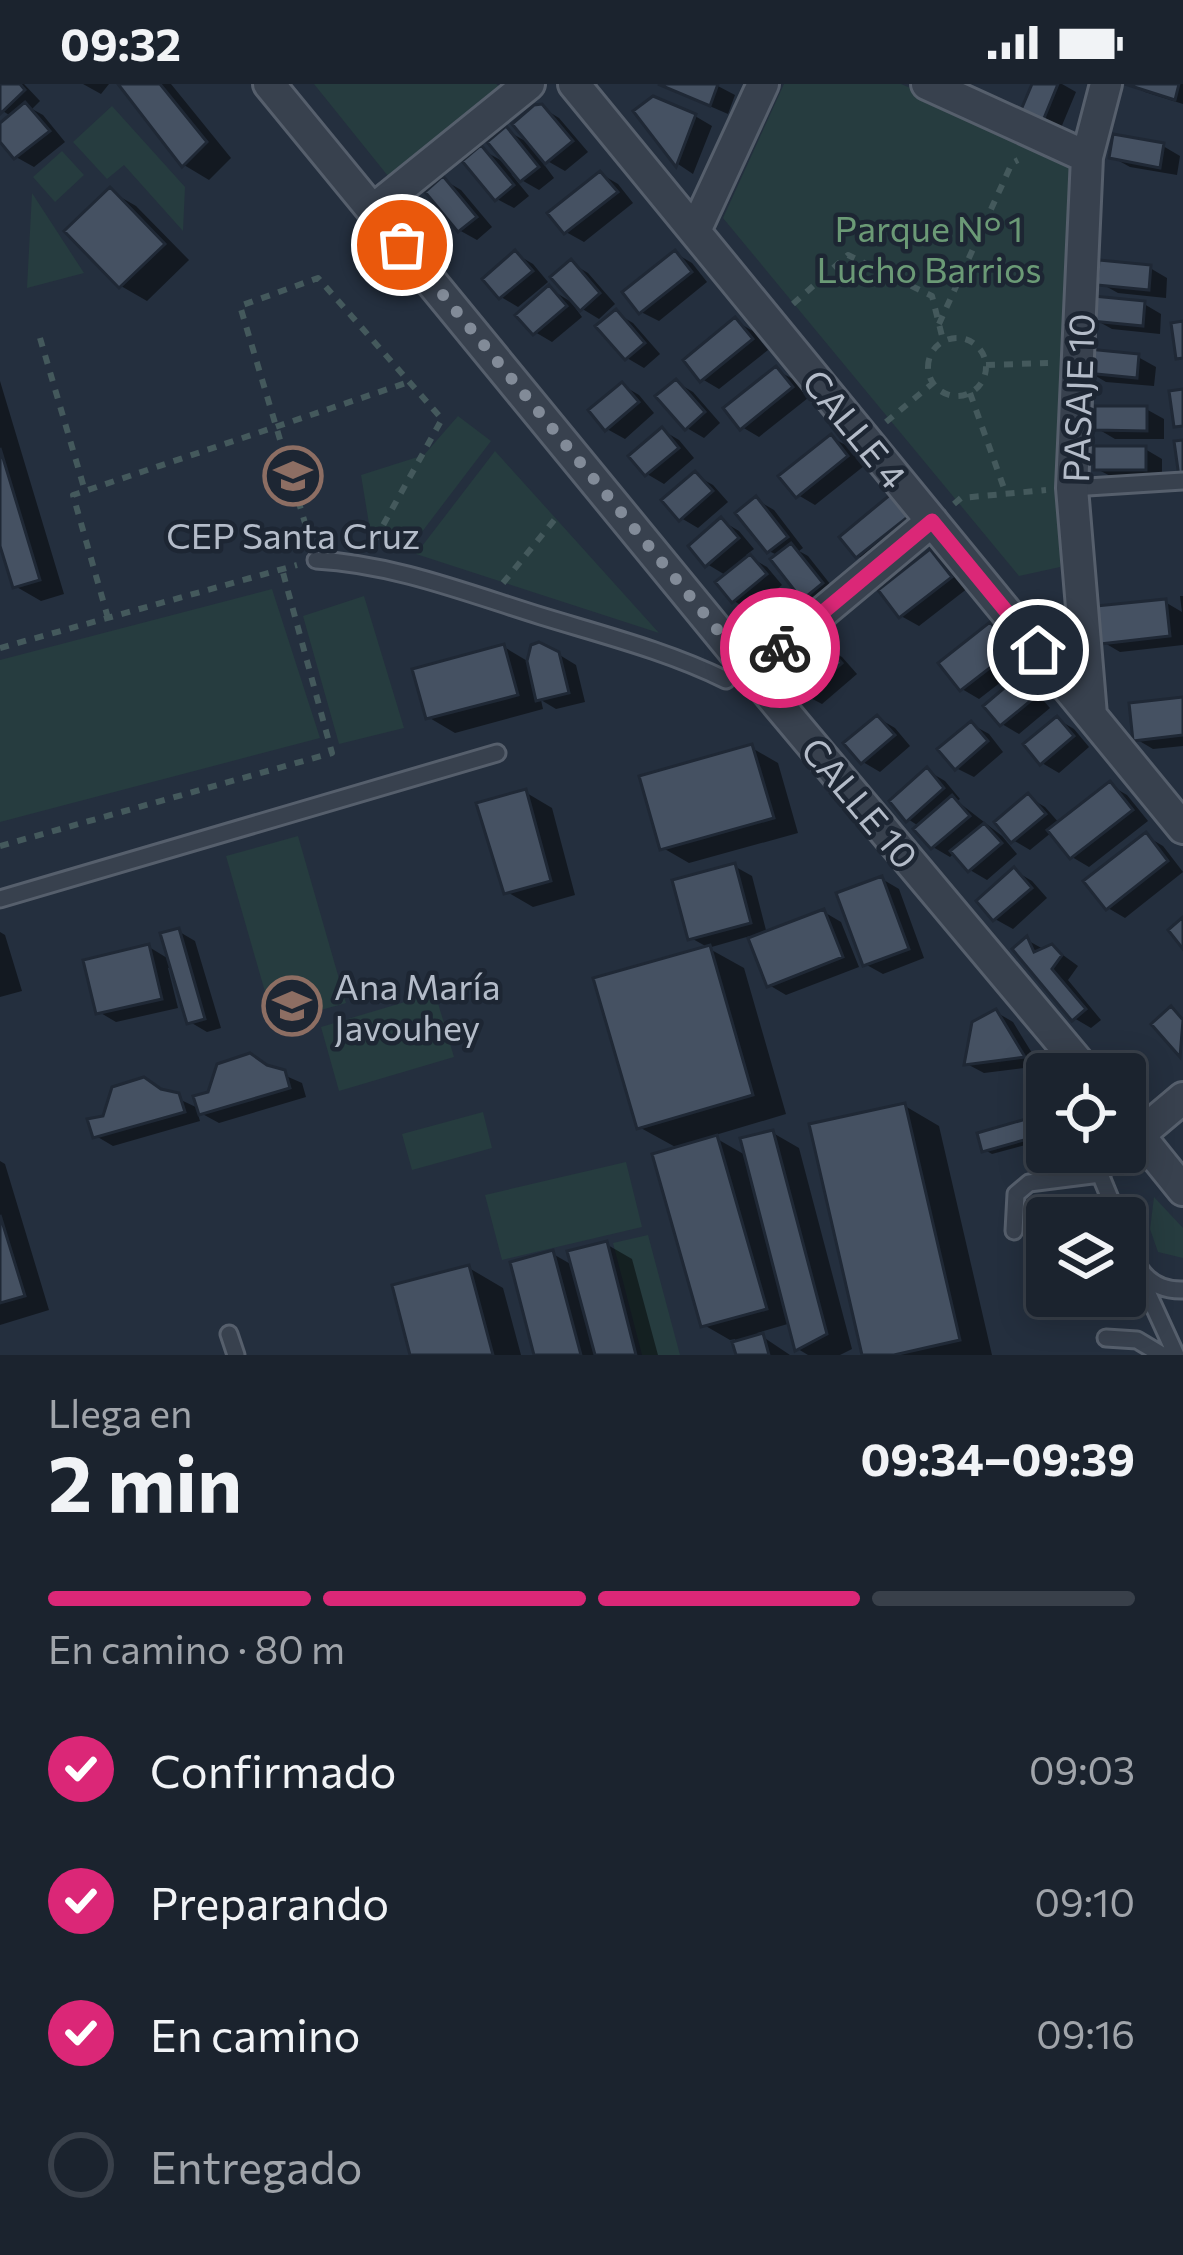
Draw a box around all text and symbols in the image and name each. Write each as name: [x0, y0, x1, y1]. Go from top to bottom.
text: 09:32: [60, 15, 181, 70]
pin: [351, 194, 453, 296]
park label: Parque N° 1 Lucho Barrios: [816, 205, 1042, 290]
icon: bag: [369, 212, 435, 278]
street label: PASAJE 10: [1052, 313, 1102, 483]
street label: CALLE 4: [795, 360, 917, 496]
school or university icon: CEP Santa Cruz: [262, 445, 324, 507]
place label: CEP Santa Cruz: [166, 512, 420, 556]
courier: [720, 588, 840, 708]
pin: [987, 599, 1089, 701]
icon: bike: [747, 615, 813, 681]
icon: home: [1005, 617, 1071, 683]
street label: CALLE 10: [793, 727, 929, 877]
place label: Ana María Javouhey: [334, 963, 501, 1048]
school or university icon: Ana María Javouhey: [261, 975, 323, 1037]
map controls: [1026, 1053, 1146, 1317]
button: locate: [1026, 1053, 1146, 1173]
button: layers: [1026, 1197, 1146, 1317]
text: Llega en: [48, 1388, 192, 1436]
text: 09:34–09:39: [860, 1430, 1135, 1485]
text: 2 min: [48, 1433, 242, 1528]
text: En camino · 80 m: [48, 1624, 345, 1672]
icon: check: [48, 1736, 114, 1802]
text: Confirmado: [150, 1742, 397, 1797]
text: 09:03: [1029, 1745, 1135, 1793]
icon: check: [48, 1868, 114, 1934]
text: Preparando: [150, 1874, 389, 1929]
text: 09:10: [1035, 1877, 1135, 1925]
icon: check: [48, 2000, 114, 2066]
text: En camino: [150, 2006, 360, 2061]
text: 09:16: [1036, 2009, 1135, 2057]
text: Entregado: [150, 2138, 362, 2193]

